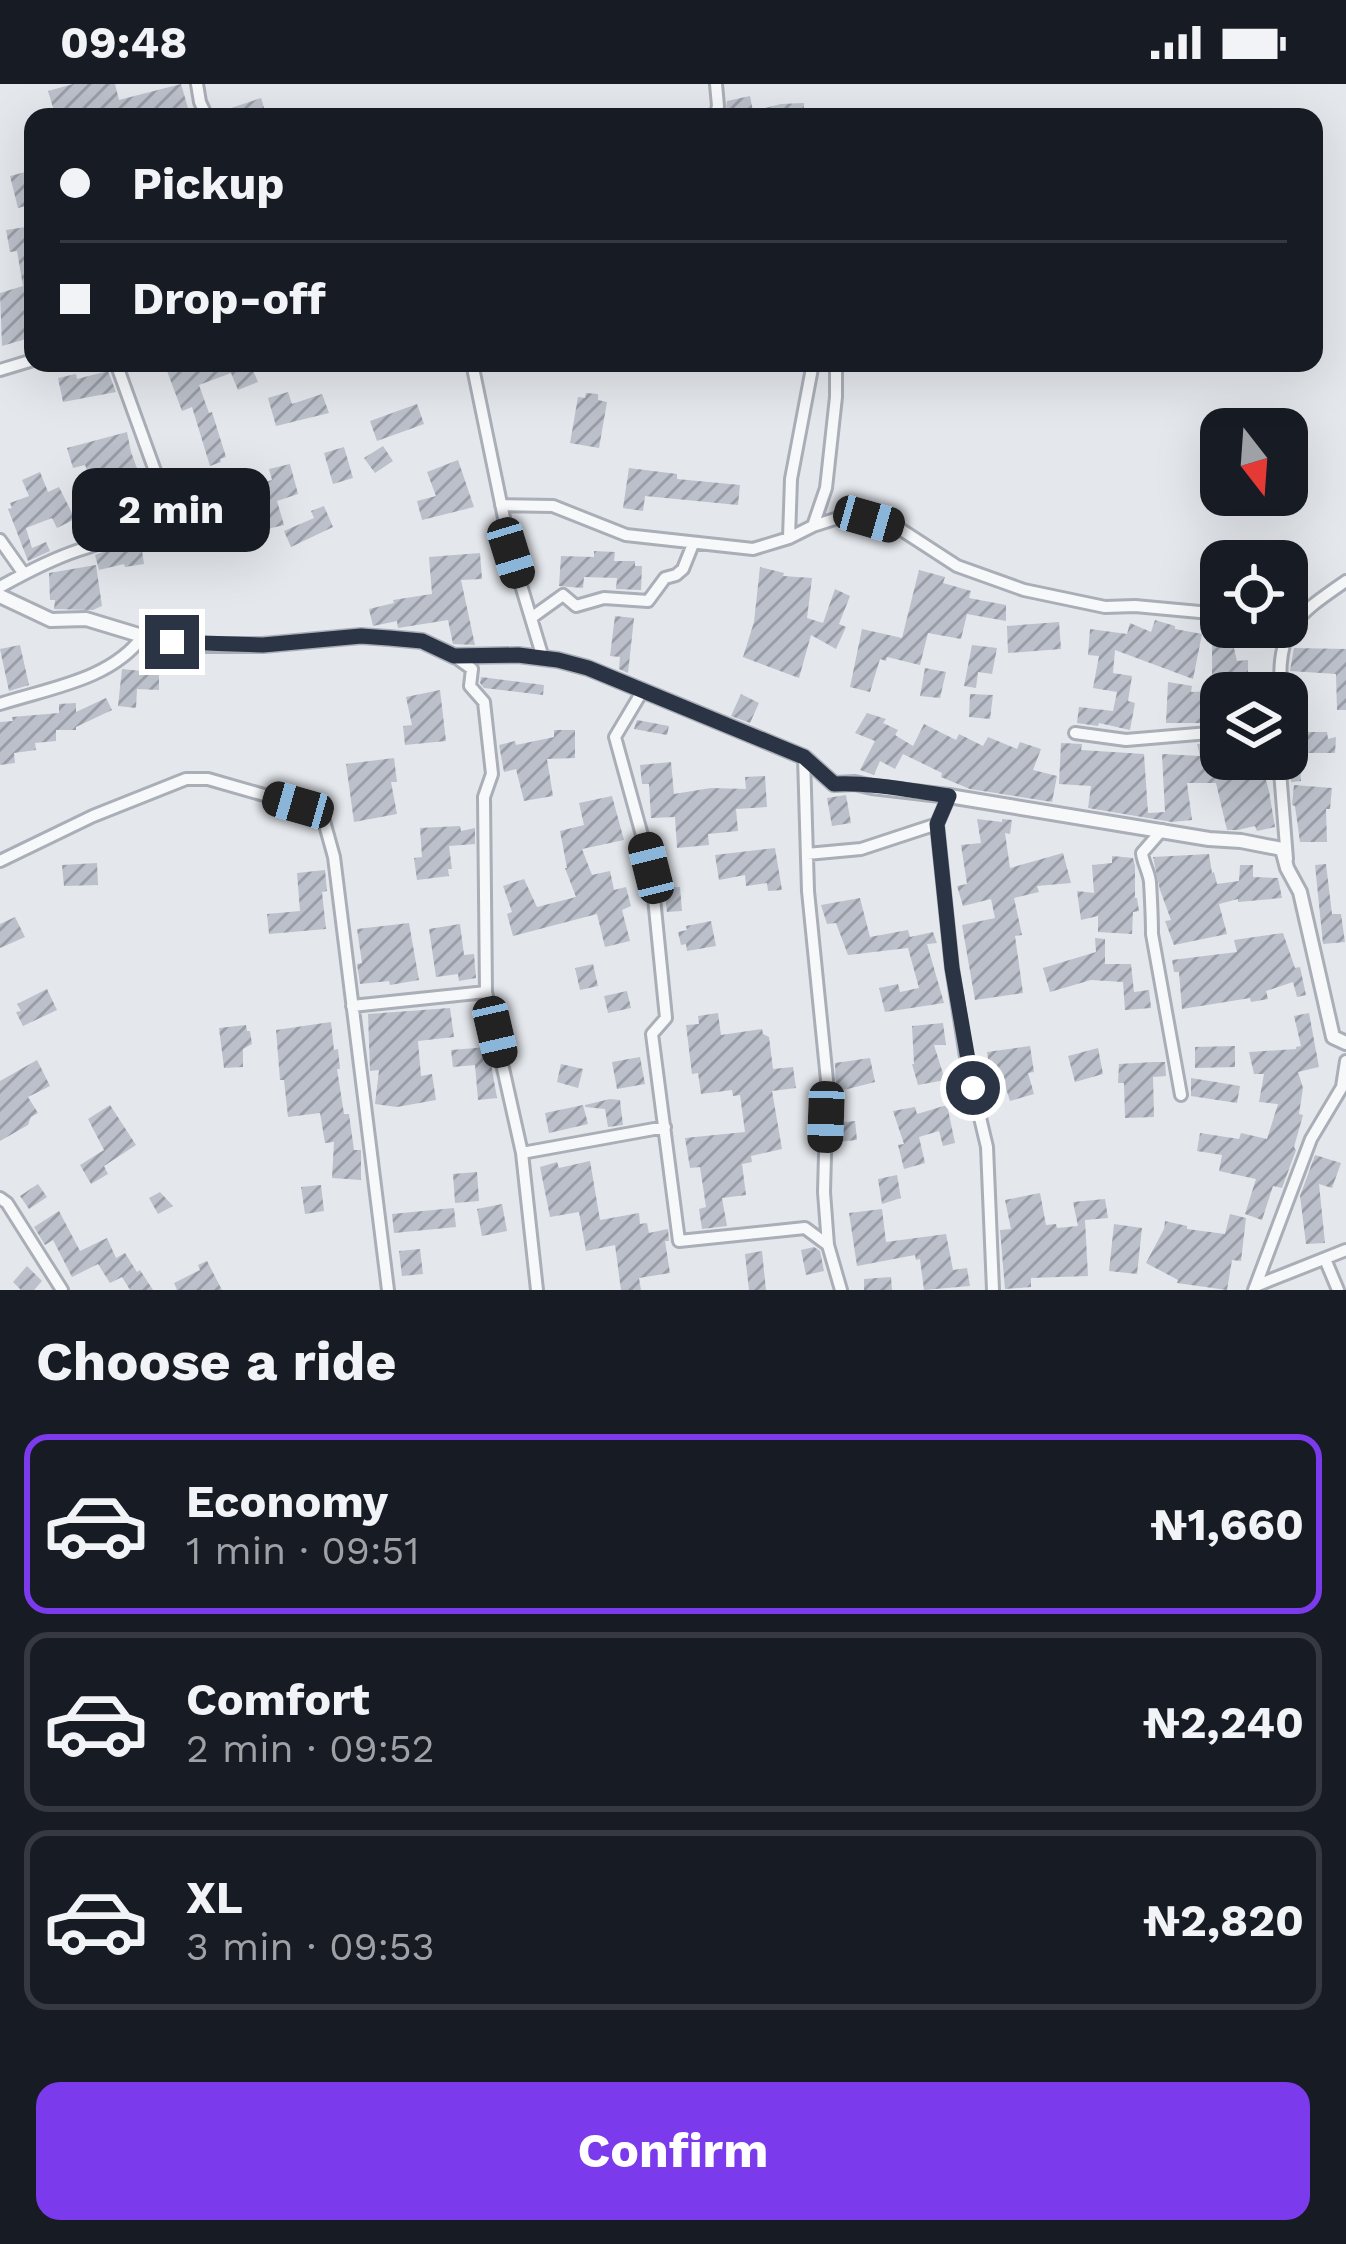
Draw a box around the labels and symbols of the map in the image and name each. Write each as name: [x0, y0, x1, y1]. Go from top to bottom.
north arrow: [1200, 408, 1308, 516]
callout: 2 min: [73, 468, 271, 552]
car: [829, 492, 909, 546]
car: [483, 513, 539, 593]
route end: [145, 615, 199, 669]
car: [258, 778, 338, 832]
car: [625, 829, 677, 907]
car: [469, 993, 521, 1071]
route start: [946, 1061, 1000, 1115]
car: [807, 1080, 845, 1154]

